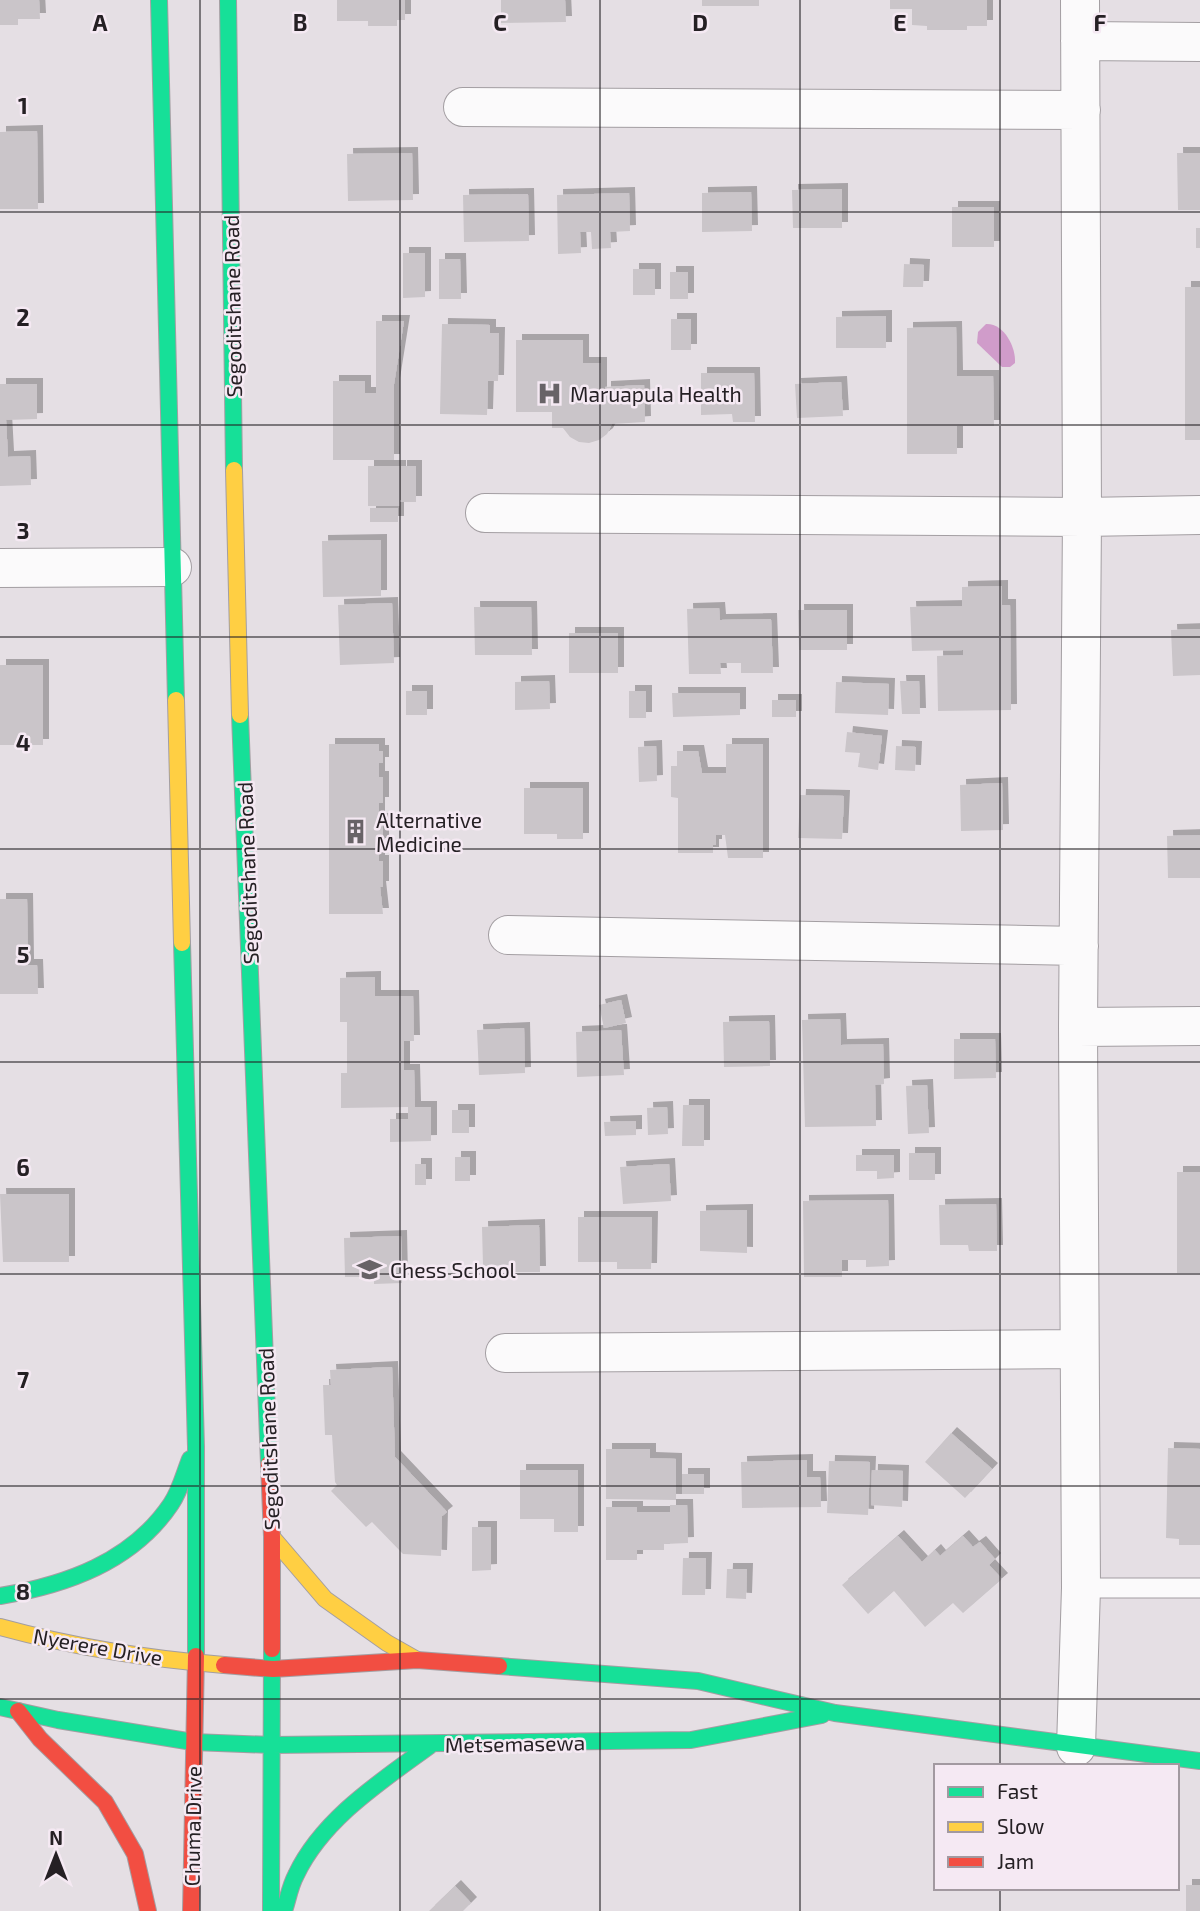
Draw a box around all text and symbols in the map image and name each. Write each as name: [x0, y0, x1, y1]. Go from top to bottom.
text: A: [92, 8, 108, 36]
text: B: [293, 8, 307, 36]
text: C: [493, 8, 507, 36]
text: D: [692, 8, 708, 36]
text: E: [893, 8, 907, 36]
text: F: [1094, 8, 1107, 36]
text: 1: [18, 91, 28, 119]
street label: Segoditshane Road: [218, 214, 246, 398]
text: 2: [16, 303, 30, 331]
hospital icon: Maruapula Health: [536, 379, 564, 407]
place label: Maruapula Health: [570, 381, 742, 406]
text: 3: [16, 516, 30, 544]
text: 4: [16, 728, 30, 756]
street label: Segoditshane Road: [231, 781, 263, 965]
place label: Alternative Medicine: [376, 807, 482, 856]
building icon: Alternative Medicine: [342, 817, 370, 845]
text: 5: [17, 940, 29, 968]
text: 6: [16, 1153, 30, 1181]
school or university icon: Chess School: [356, 1255, 384, 1283]
place label: Chess School: [390, 1257, 517, 1282]
street label: Segoditshane Road: [252, 1347, 284, 1531]
text: 7: [17, 1365, 29, 1393]
text: 8: [16, 1577, 30, 1605]
street label: Nyerere Drive: [32, 1622, 164, 1670]
street label: Metsemasewa: [445, 1729, 585, 1757]
legend: [934, 1764, 1179, 1890]
street label: Chuma Drive: [178, 1765, 206, 1887]
text: Fast: [997, 1778, 1038, 1803]
text: Slow: [997, 1813, 1044, 1838]
north arrow: [21, 1820, 91, 1890]
text: N: [49, 1826, 63, 1849]
text: Jam: [997, 1848, 1034, 1873]

